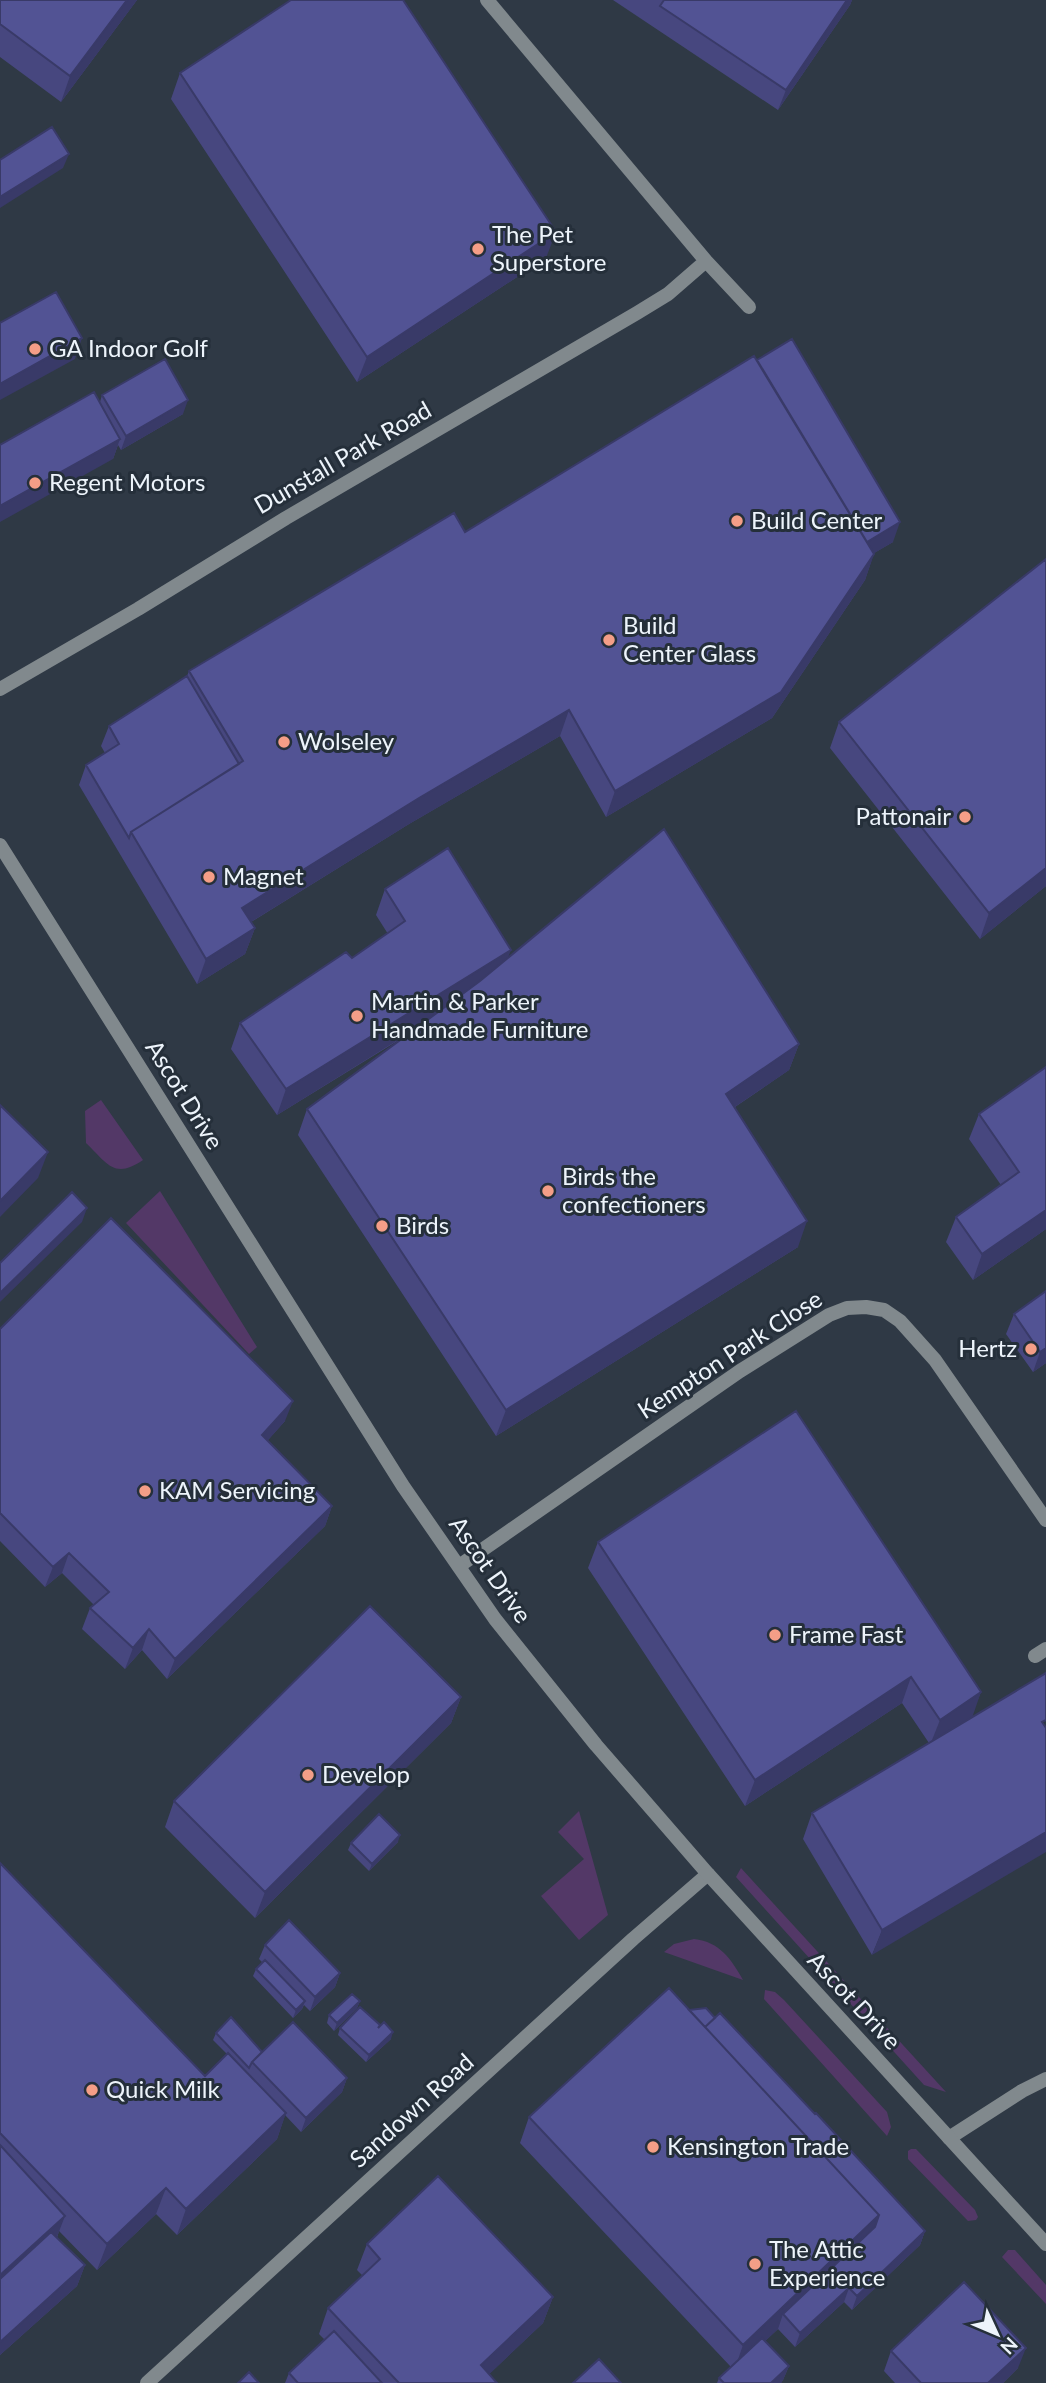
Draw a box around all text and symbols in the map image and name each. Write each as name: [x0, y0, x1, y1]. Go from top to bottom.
place label: The Pet Superstore: [492, 219, 606, 276]
marker: The Pet Superstore: [470, 241, 486, 257]
place label: GA Indoor Golf: [49, 333, 209, 362]
marker: GA Indoor Golf: [27, 341, 43, 357]
street label: Dunstall Park Road: [249, 394, 436, 519]
place label: Regent Motors: [49, 467, 205, 496]
marker: Regent Motors: [27, 475, 43, 491]
place label: Build Center: [751, 505, 883, 534]
marker: Build Center: [729, 513, 745, 529]
place label: Build Center Glass: [623, 610, 756, 667]
marker: Build Center Glass: [601, 632, 617, 648]
place label: Wolseley: [298, 726, 395, 755]
marker: Wolseley: [276, 734, 292, 750]
place label: Pattonair: [855, 801, 951, 830]
marker: Pattonair: [957, 809, 973, 825]
place label: Magnet: [223, 861, 304, 890]
marker: Magnet: [201, 869, 217, 885]
place label: Martin & Parker Handmade Furniture: [371, 986, 589, 1043]
marker: Martin & Parker Handmade Furniture: [349, 1008, 365, 1024]
street label: Ascot Drive: [140, 1034, 230, 1154]
place label: Birds the confectioners: [562, 1161, 706, 1218]
marker: Birds the confectioners: [540, 1183, 556, 1199]
place label: Birds: [396, 1210, 449, 1239]
marker: Birds: [374, 1218, 390, 1234]
street label: Kempton Park Close: [632, 1283, 827, 1424]
place label: Hertz: [958, 1333, 1017, 1362]
marker: Hertz: [1023, 1341, 1039, 1357]
place label: KAM Servicing: [159, 1475, 315, 1504]
marker: KAM Servicing: [137, 1483, 153, 1499]
street label: Ascot Drive: [444, 1510, 538, 1628]
place label: Frame Fast: [789, 1619, 904, 1648]
marker: Frame Fast: [767, 1627, 783, 1643]
place label: Develop: [322, 1759, 410, 1788]
marker: Develop: [300, 1767, 316, 1783]
street label: Ascot Drive: [802, 1945, 908, 2055]
street label: Sandown Road: [343, 2047, 479, 2173]
place label: Quick Milk: [106, 2074, 220, 2103]
marker: Quick Milk: [84, 2082, 100, 2098]
place label: Kensington Trade: [667, 2131, 849, 2160]
marker: Kensington Trade: [645, 2139, 661, 2155]
place label: The Attic Experience: [769, 2234, 885, 2291]
marker: The Attic Experience: [747, 2256, 763, 2272]
north arrow: [962, 2299, 1032, 2369]
text: N: [996, 2333, 1023, 2359]

